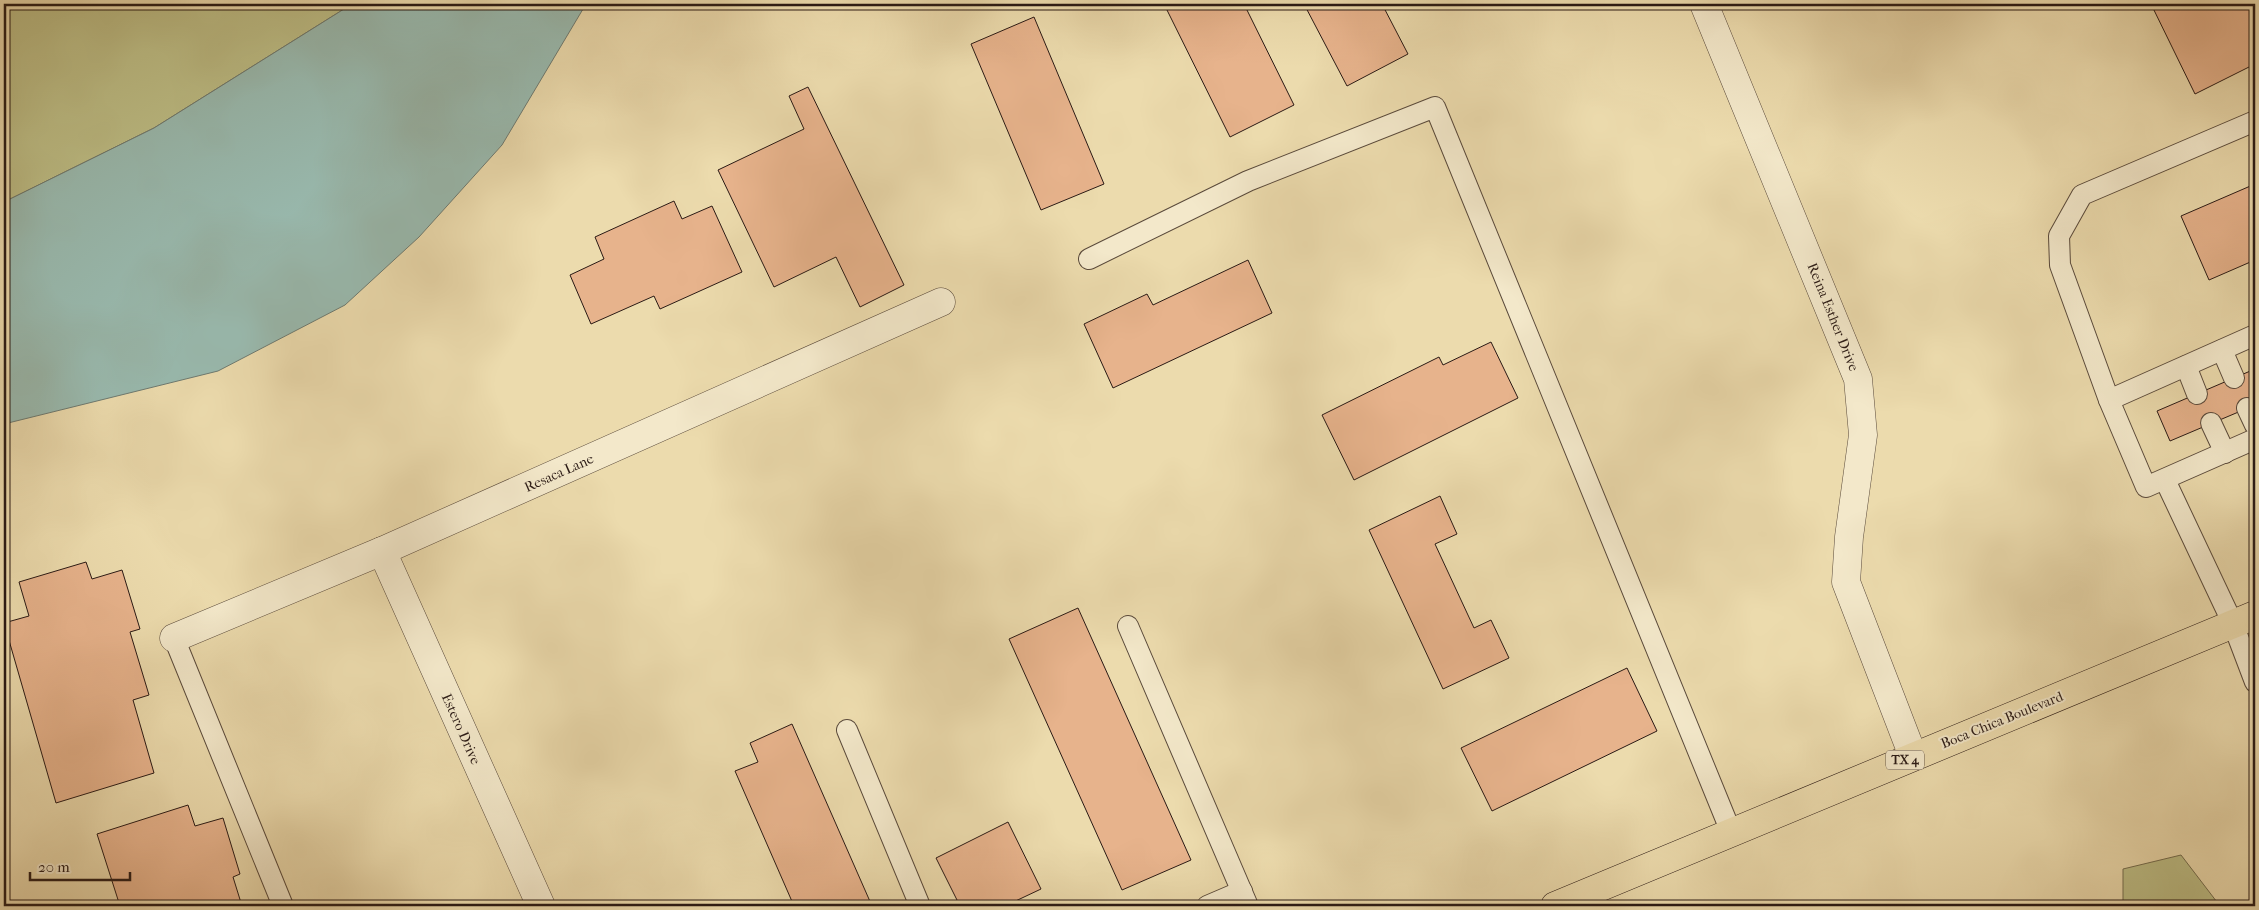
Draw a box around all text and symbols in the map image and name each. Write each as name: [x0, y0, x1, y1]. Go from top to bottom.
street label: Reina Esther Drive: [1804, 260, 1862, 374]
street label: Resaca Lane: [522, 450, 596, 496]
street label: Boca Chica Boulevard: [1938, 688, 2066, 752]
street label: Estero Drive: [438, 691, 484, 767]
road number: TX 4: [1886, 750, 1924, 770]
scale bar: [30, 850, 130, 882]
text: 20 m: [38, 858, 70, 876]

